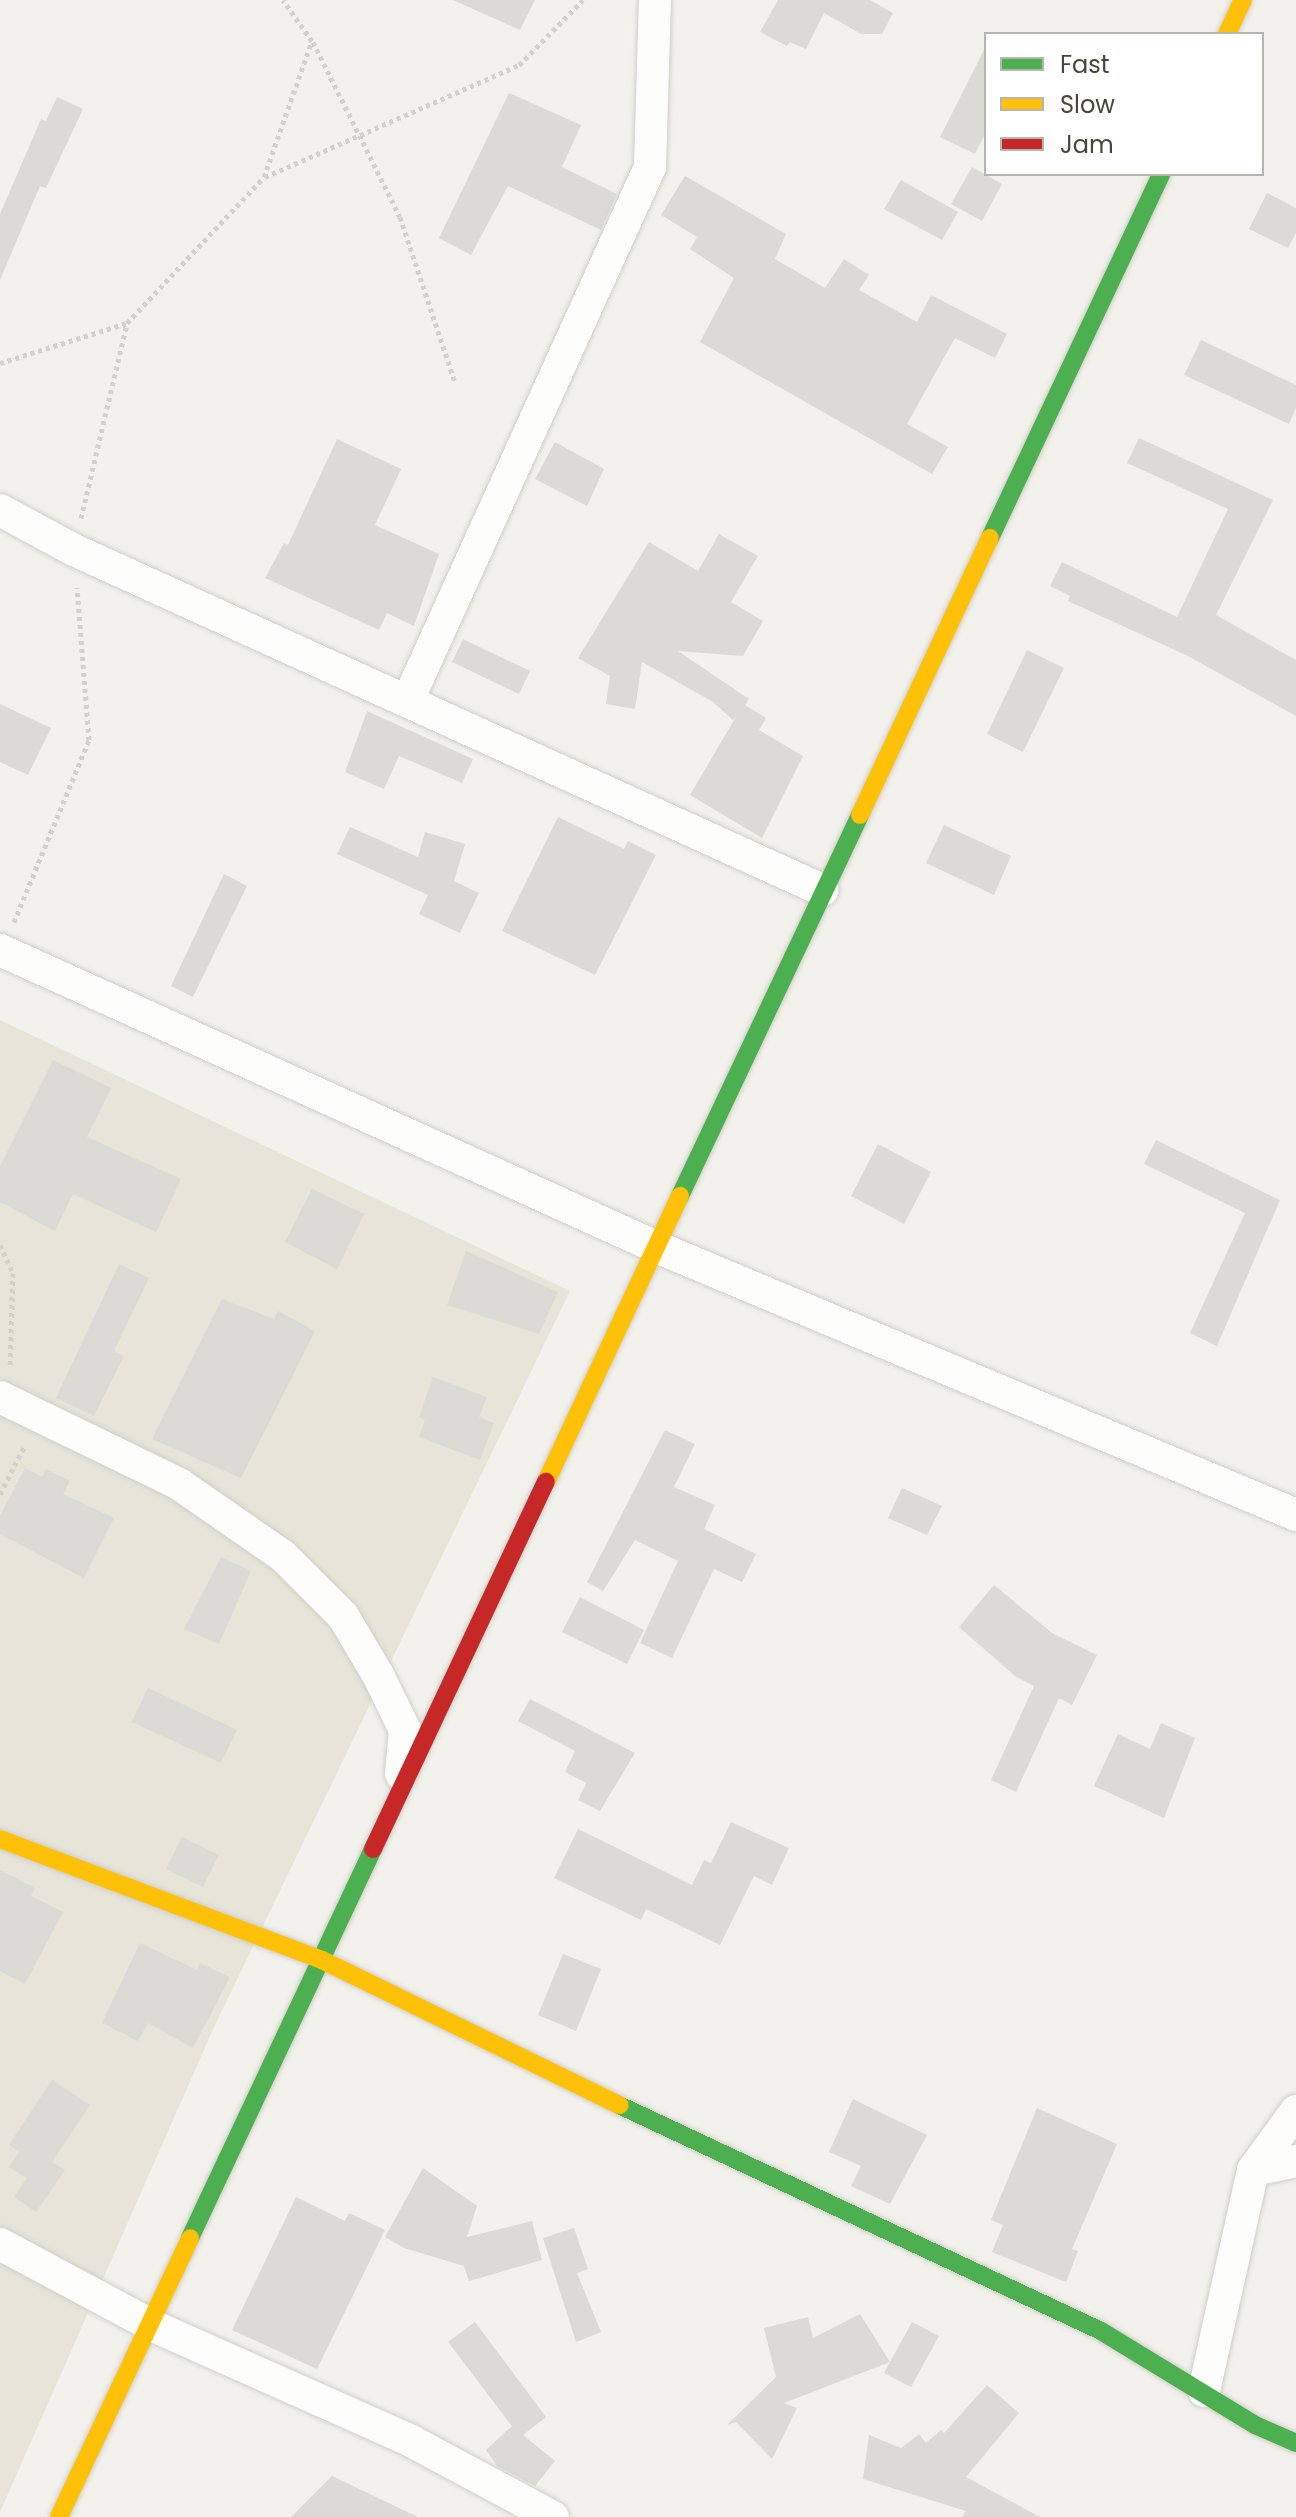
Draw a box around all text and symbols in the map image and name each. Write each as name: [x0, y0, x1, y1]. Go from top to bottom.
legend: [984, 32, 1264, 176]
text: Fast: [1060, 48, 1110, 81]
text: Slow: [1060, 88, 1115, 121]
text: Jam: [1060, 128, 1114, 161]

